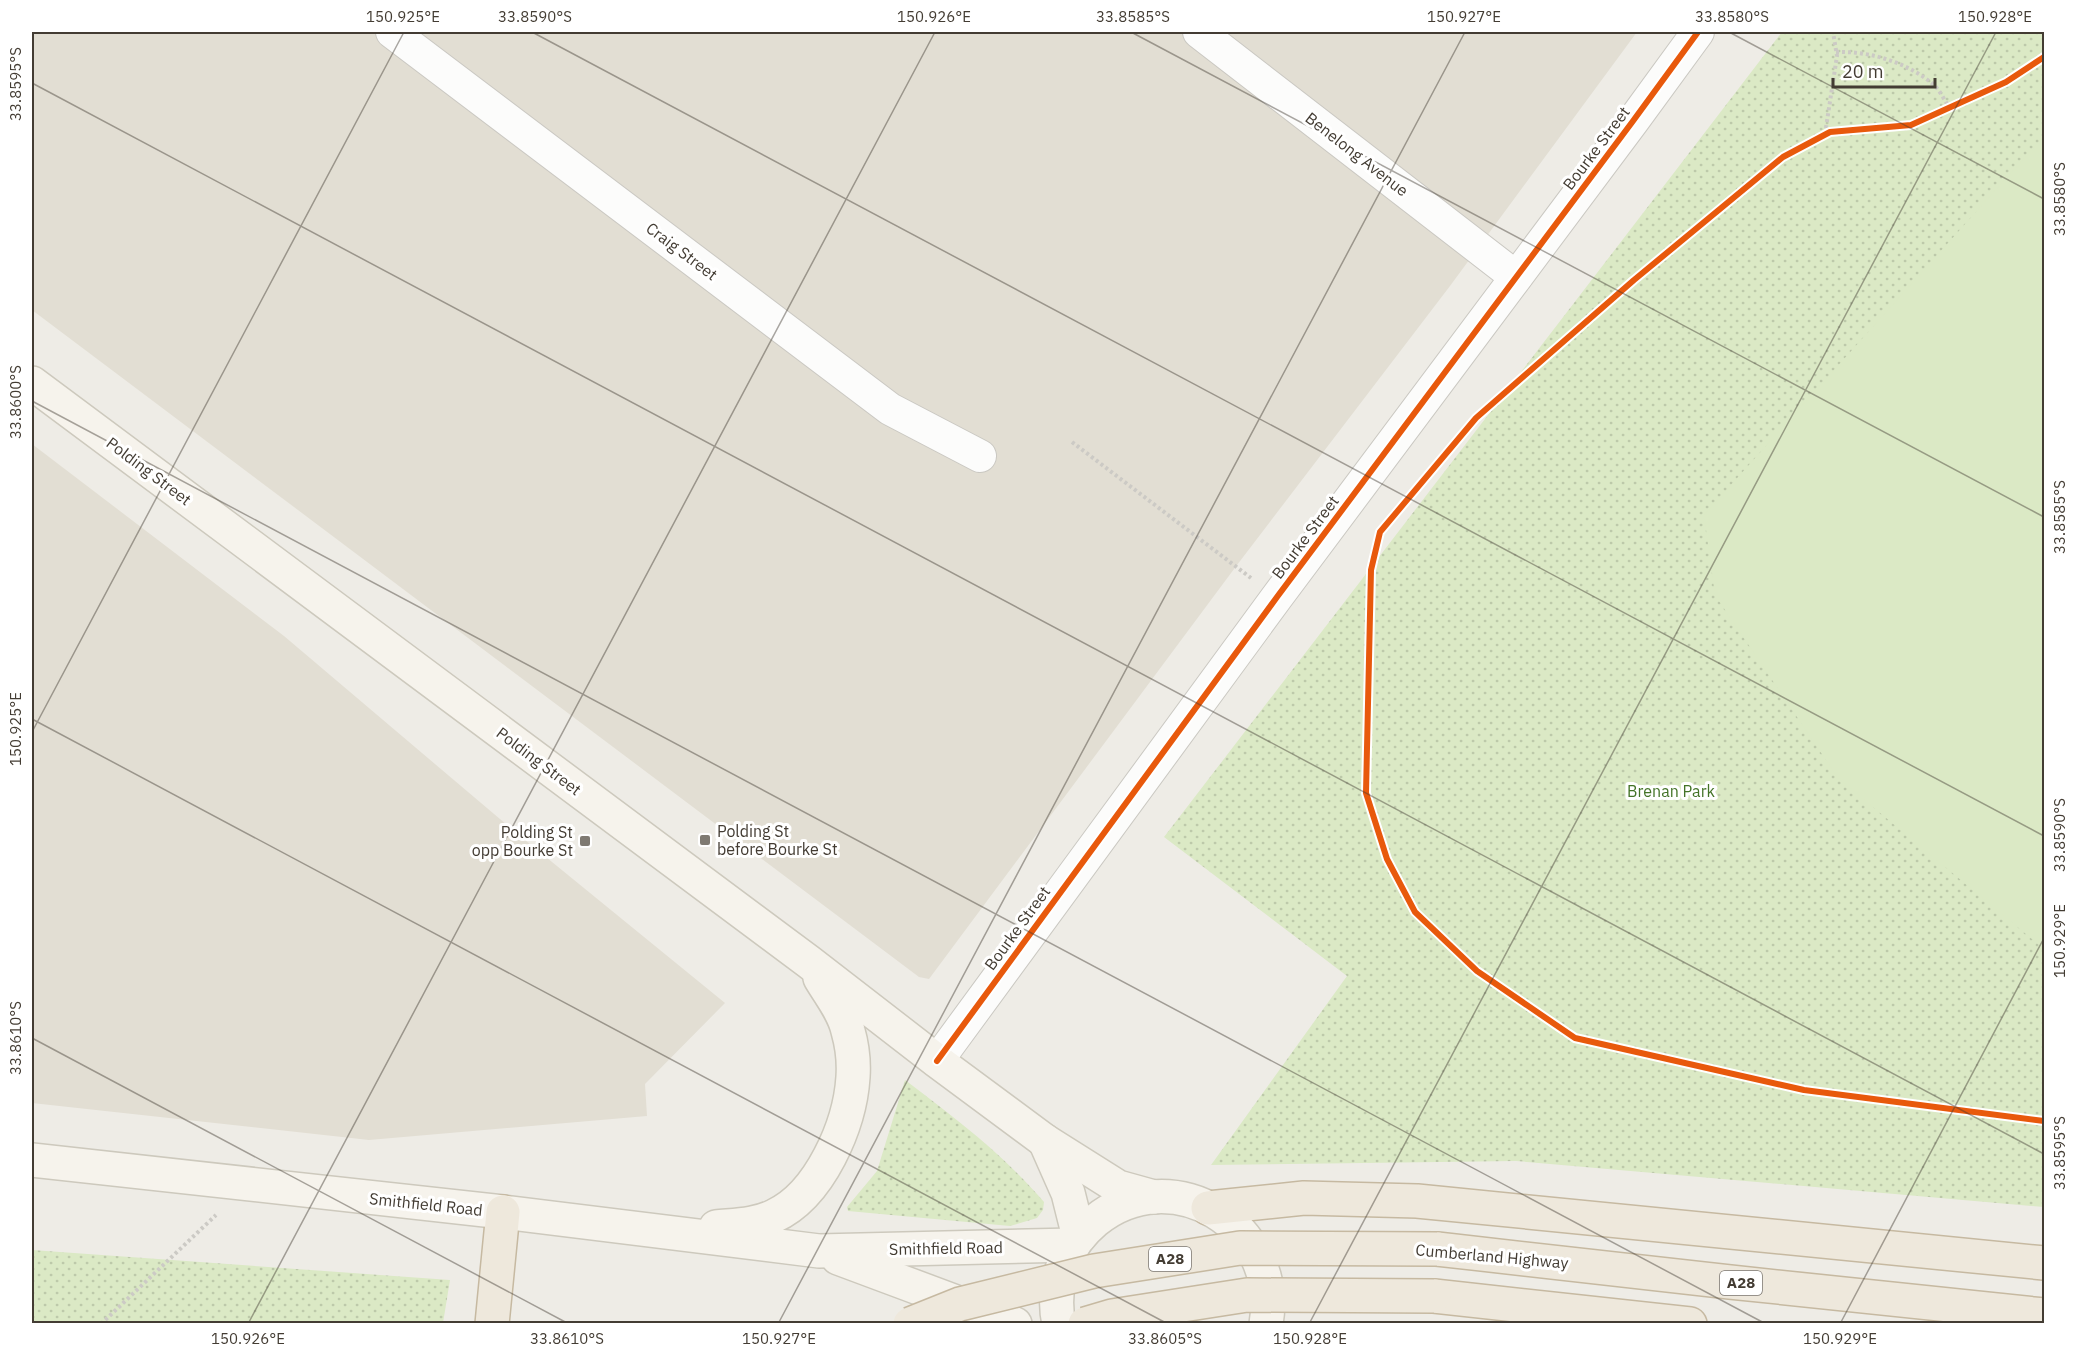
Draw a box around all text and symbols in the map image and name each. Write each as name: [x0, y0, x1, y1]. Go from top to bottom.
text: 150.925°E: [366, 7, 440, 26]
text: 33.8590°S: [498, 7, 572, 26]
text: 150.926°E: [897, 7, 971, 26]
text: 33.8585°S: [1096, 7, 1170, 26]
text: 150.927°E: [1427, 7, 1501, 26]
text: 33.8580°S: [1695, 7, 1769, 26]
text: 150.928°E: [1958, 7, 2032, 26]
text: 33.8595°S: [6, 47, 25, 121]
scale bar: [1833, 51, 1935, 89]
text: 20 m: [1842, 60, 1884, 83]
street label: Bourke Street: [1558, 102, 1634, 194]
street label: Benelong Avenue: [1302, 108, 1413, 201]
text: 33.8580°S: [2050, 162, 2069, 236]
street label: Craig Street: [642, 218, 722, 284]
text: 33.8600°S: [6, 365, 25, 439]
street label: Polding Street: [103, 433, 195, 509]
text: 33.8585°S: [2050, 480, 2069, 554]
street label: Bourke Street: [1267, 491, 1343, 583]
text: 150.925°E: [6, 692, 25, 766]
street label: Polding Street: [493, 723, 585, 799]
park label: Brenan Park: [1627, 781, 1716, 801]
text: 33.8590°S: [2050, 798, 2069, 872]
place label: Polding St before Bourke St: [717, 821, 838, 859]
place label: Polding St opp Bourke St: [472, 822, 573, 860]
marker: Polding St before Bourke St: [698, 833, 712, 847]
marker: Polding St opp Bourke St: [578, 834, 592, 848]
street label: Bourke Street: [980, 882, 1054, 974]
text: 150.929°E: [2050, 904, 2069, 978]
text: 33.8610°S: [6, 1001, 25, 1075]
text: 33.8595°S: [2050, 1116, 2069, 1190]
street label: Smithfield Road: [368, 1188, 484, 1220]
street label: Smithfield Road: [889, 1237, 1003, 1259]
street label: Cumberland Highway: [1415, 1239, 1569, 1273]
road number: A28: [1149, 1247, 1191, 1271]
road number: A28: [1720, 1271, 1762, 1295]
text: 150.926°E: [211, 1329, 285, 1348]
text: 33.8610°S: [530, 1329, 604, 1348]
text: 150.927°E: [742, 1329, 816, 1348]
text: 33.8605°S: [1128, 1329, 1202, 1348]
text: 150.928°E: [1273, 1329, 1347, 1348]
text: 150.929°E: [1803, 1329, 1877, 1348]

